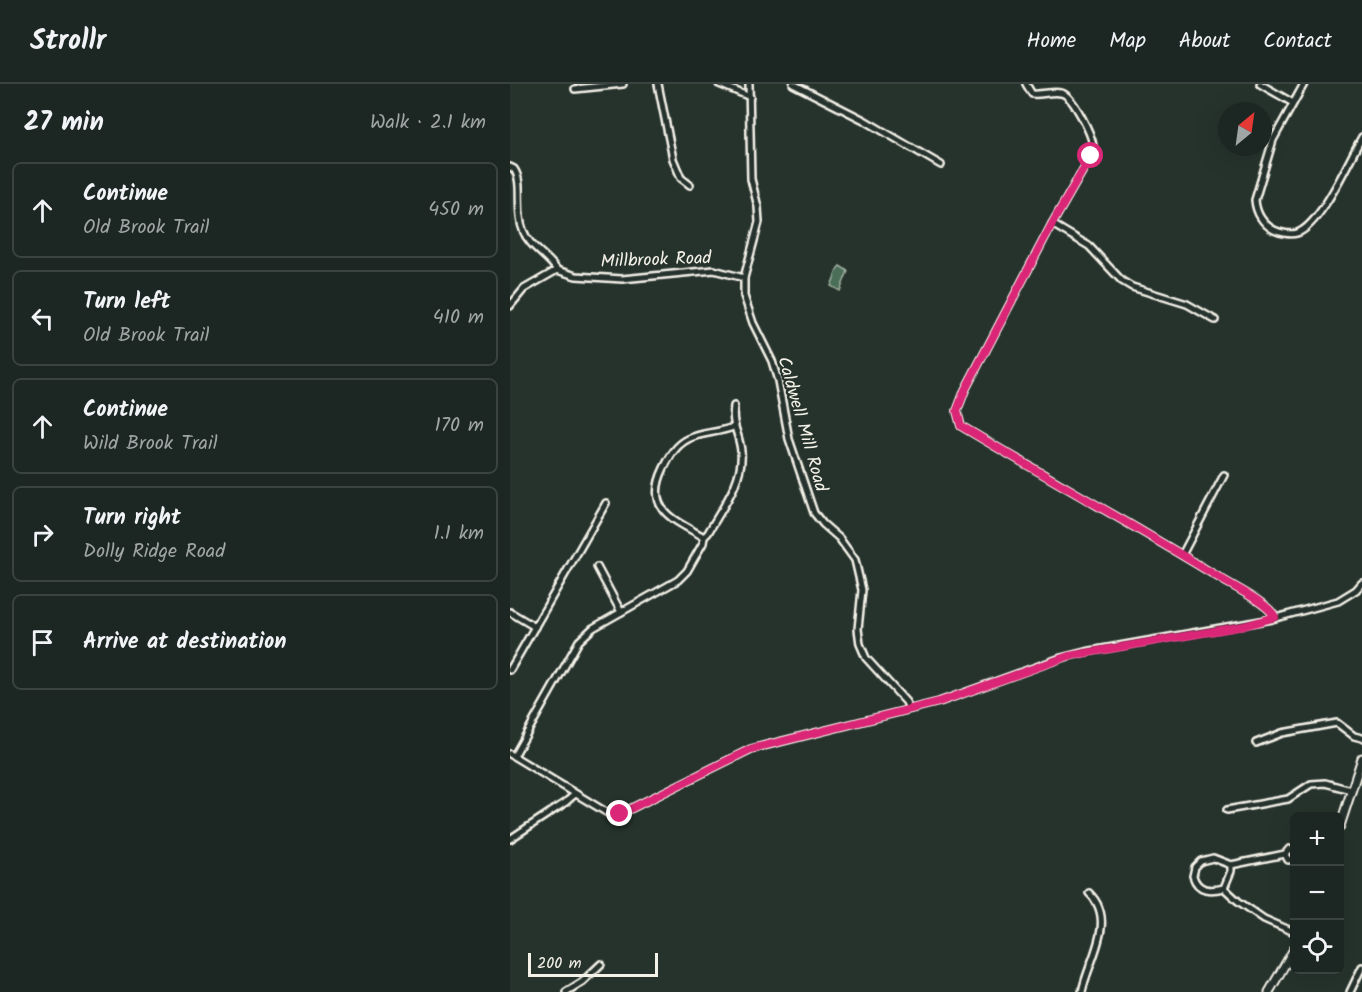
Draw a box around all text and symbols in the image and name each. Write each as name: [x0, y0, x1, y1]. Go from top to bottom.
text: Strollr: [30, 19, 106, 64]
text: Home: [1027, 25, 1076, 58]
text: Map: [1109, 25, 1146, 58]
text: About: [1179, 25, 1230, 58]
text: Contact: [1263, 25, 1332, 58]
text: 27 min: [24, 102, 104, 144]
north arrow: [1218, 102, 1272, 156]
text: Walk · 2.1 km: [370, 107, 486, 139]
route start: [1077, 142, 1103, 168]
text: Continue: [83, 177, 168, 212]
icon: ahead: [26, 194, 59, 227]
text: 450 m: [428, 194, 484, 226]
text: Old Brook Trail: [83, 212, 209, 244]
street label: Millbrook Road: [600, 244, 713, 277]
text: Turn left: [83, 285, 170, 320]
icon: left: [26, 302, 59, 335]
text: 410 m: [433, 302, 484, 334]
text: Old Brook Trail: [83, 320, 209, 352]
street label: Caldwell Mill Road: [768, 353, 835, 496]
text: Continue: [83, 393, 168, 428]
icon: ahead: [26, 410, 59, 443]
text: 170 m: [435, 410, 484, 442]
text: Wild Brook Trail: [83, 428, 218, 460]
text: Turn right: [83, 501, 181, 536]
icon: right: [26, 518, 59, 551]
text: 1.1 km: [433, 518, 484, 550]
text: Dolly Ridge Road: [83, 536, 225, 568]
text: Arrive at destination: [83, 625, 286, 660]
icon: arrive: [26, 626, 59, 659]
route end: [606, 800, 632, 826]
map controls: [1290, 812, 1344, 974]
button: +: [1290, 812, 1344, 866]
button: −: [1290, 866, 1344, 920]
button: locate: [1290, 920, 1344, 974]
scale bar: [528, 950, 658, 978]
text: 200 m: [537, 951, 581, 976]

